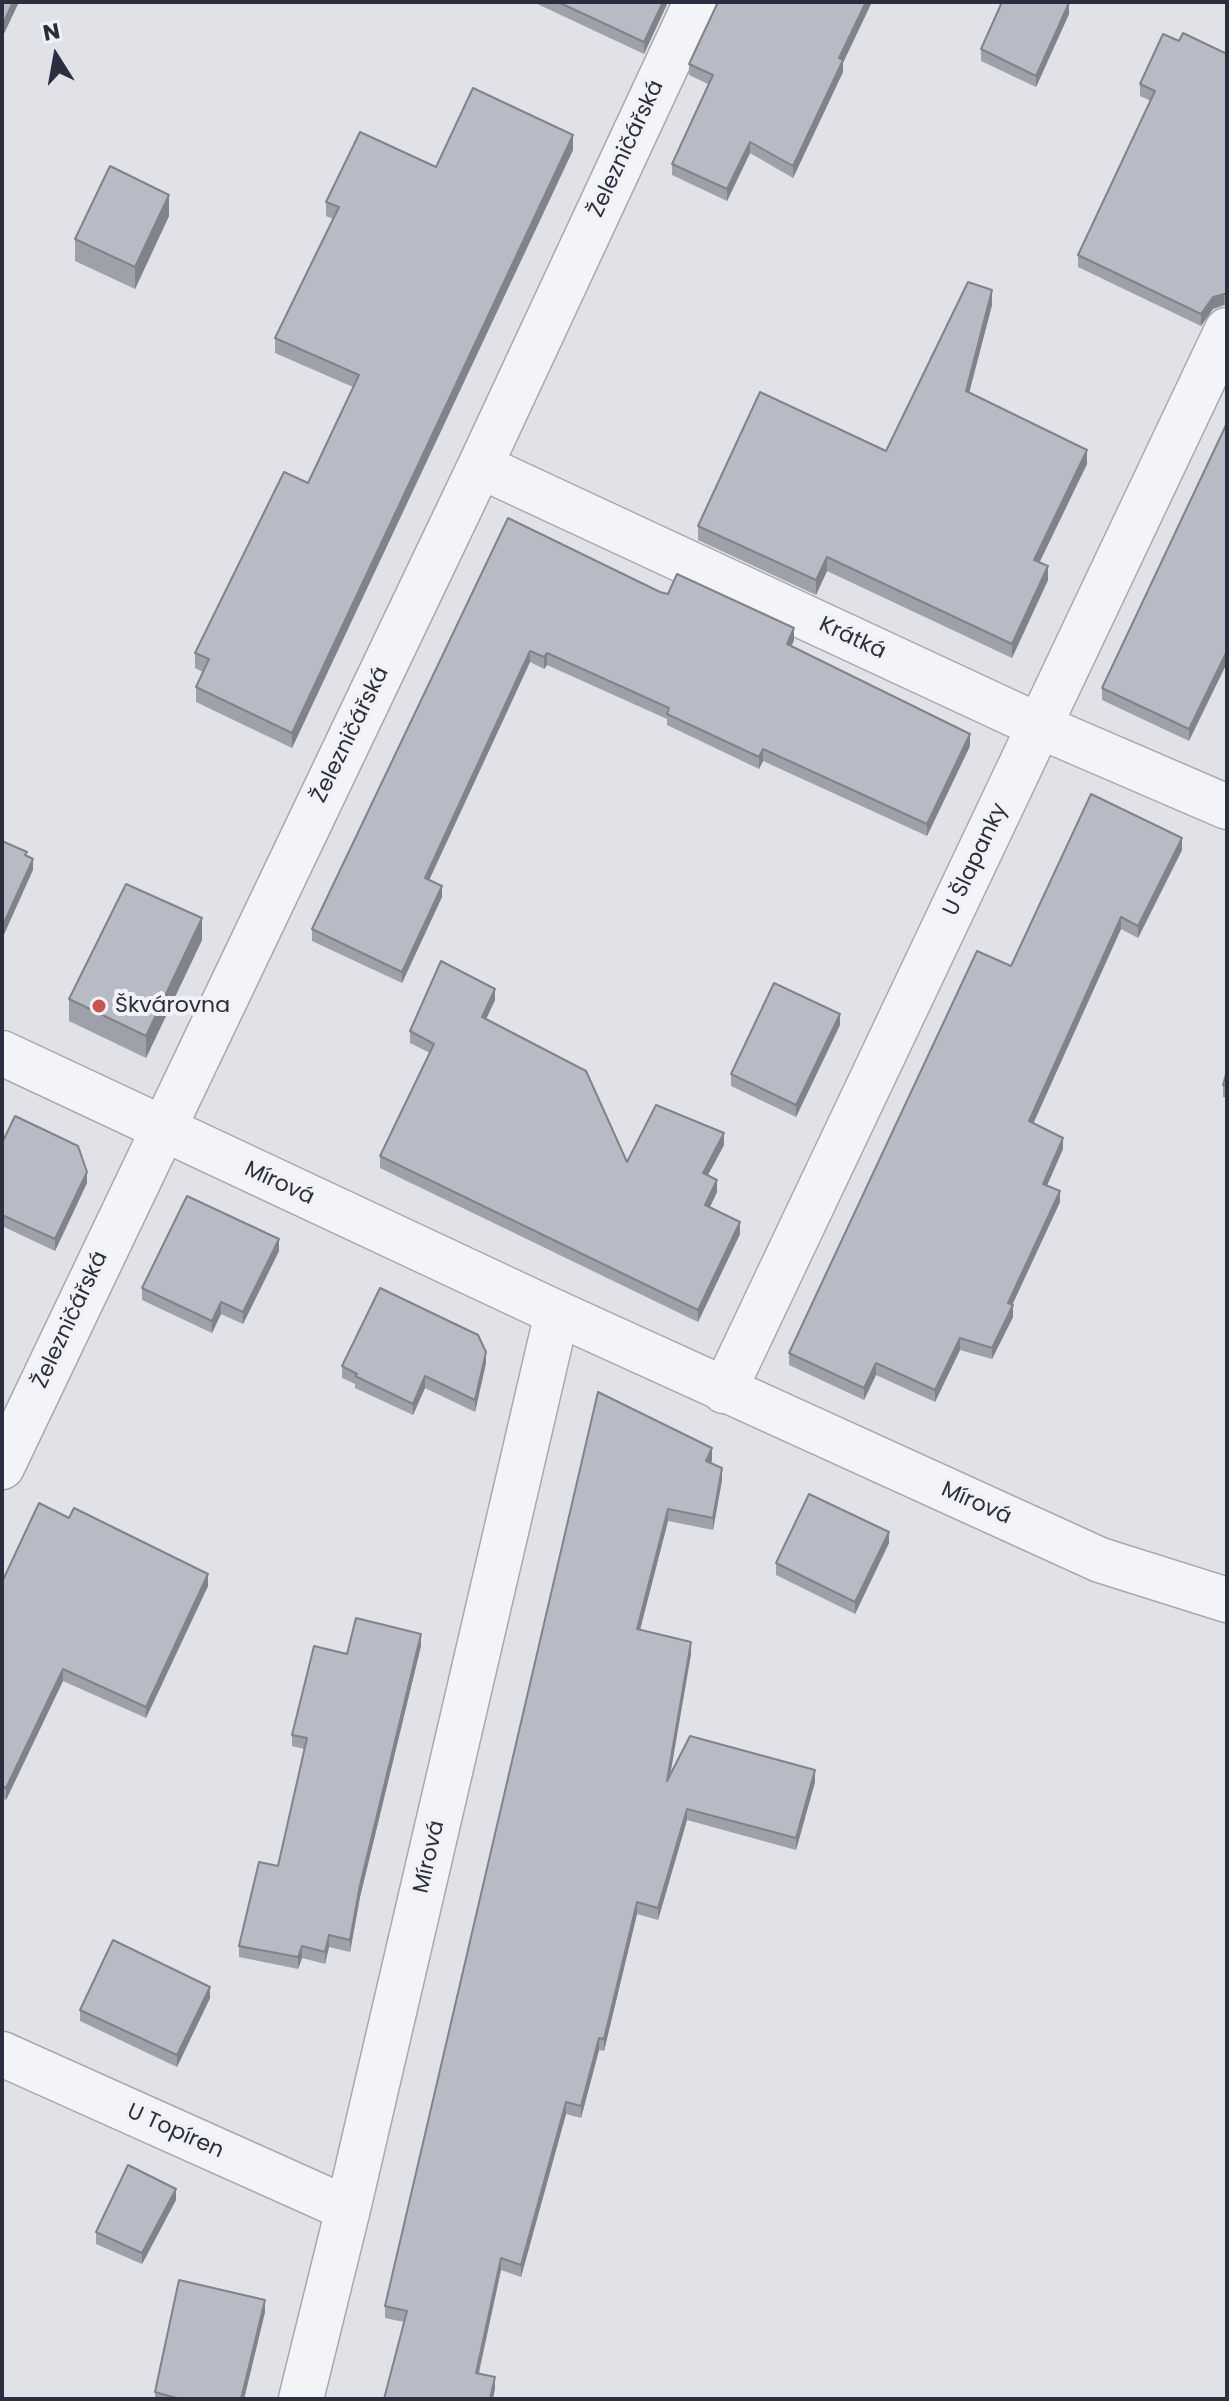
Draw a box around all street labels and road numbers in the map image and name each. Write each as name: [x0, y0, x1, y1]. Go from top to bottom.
street label: Železničářská: [584, 76, 670, 222]
street label: Krátká: [814, 612, 890, 666]
street label: Železničářská: [307, 663, 395, 807]
street label: U Šlapanky: [938, 799, 1014, 921]
street label: Mírová: [240, 1156, 318, 1212]
street label: Železničářská: [28, 1247, 114, 1393]
street label: Mírová: [937, 1477, 1015, 1531]
street label: Mírová: [409, 1818, 451, 1896]
street label: U Topíren: [123, 2099, 227, 2165]

